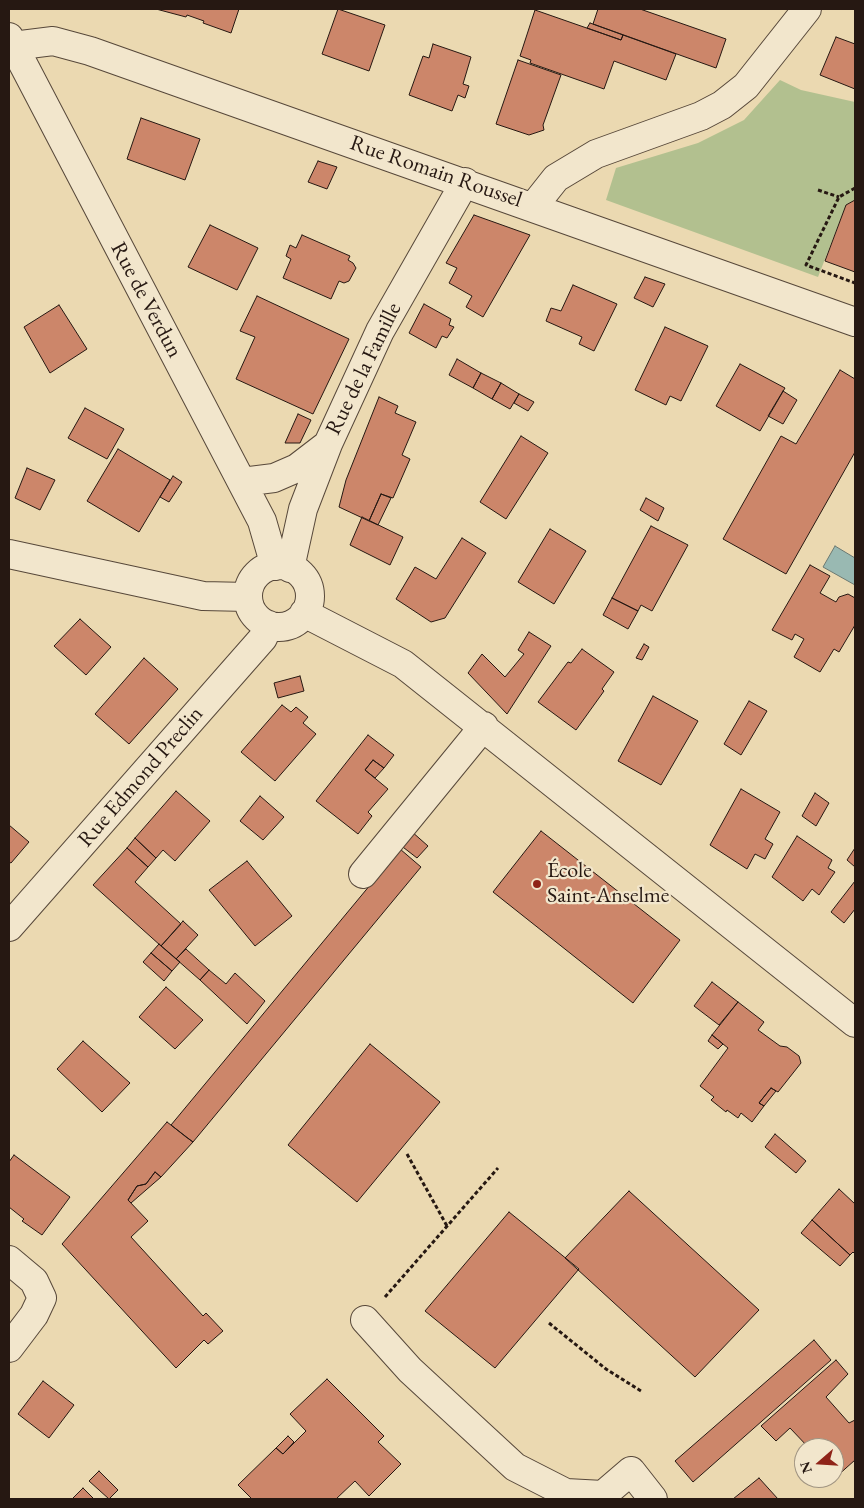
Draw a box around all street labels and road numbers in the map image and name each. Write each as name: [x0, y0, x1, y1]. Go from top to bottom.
street label: Rue Romain Roussel: [346, 130, 526, 214]
street label: Rue de Verdun: [104, 238, 188, 362]
street label: Rue de la Famille: [321, 299, 407, 439]
street label: Rue Edmond Preclin: [73, 701, 209, 853]

